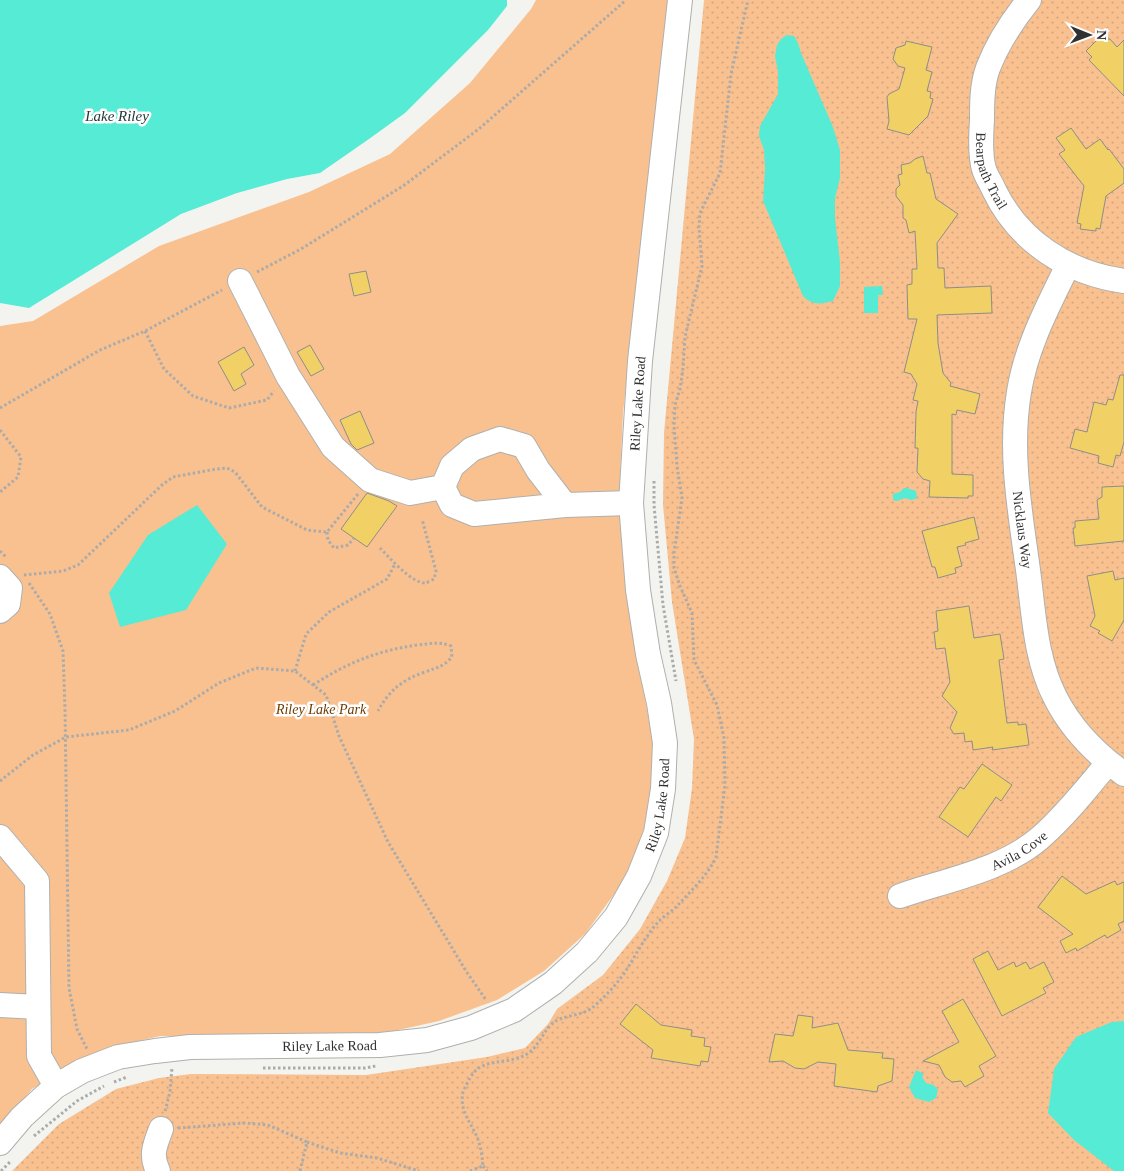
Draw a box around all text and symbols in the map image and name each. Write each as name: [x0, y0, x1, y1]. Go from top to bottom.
north arrow: [1064, 10, 1114, 60]
text: N: [1094, 30, 1109, 40]
water label: Lake Riley: [84, 108, 149, 124]
street label: Bearpath Trail: [973, 132, 1010, 212]
street label: Riley Lake Road: [627, 355, 648, 451]
street label: Nicklaus Way: [1010, 490, 1035, 570]
park label: Riley Lake Park: [275, 702, 367, 717]
street label: Riley Lake Road: [642, 758, 672, 854]
street label: Avila Cove: [989, 828, 1051, 874]
street label: Riley Lake Road: [282, 1038, 377, 1054]

